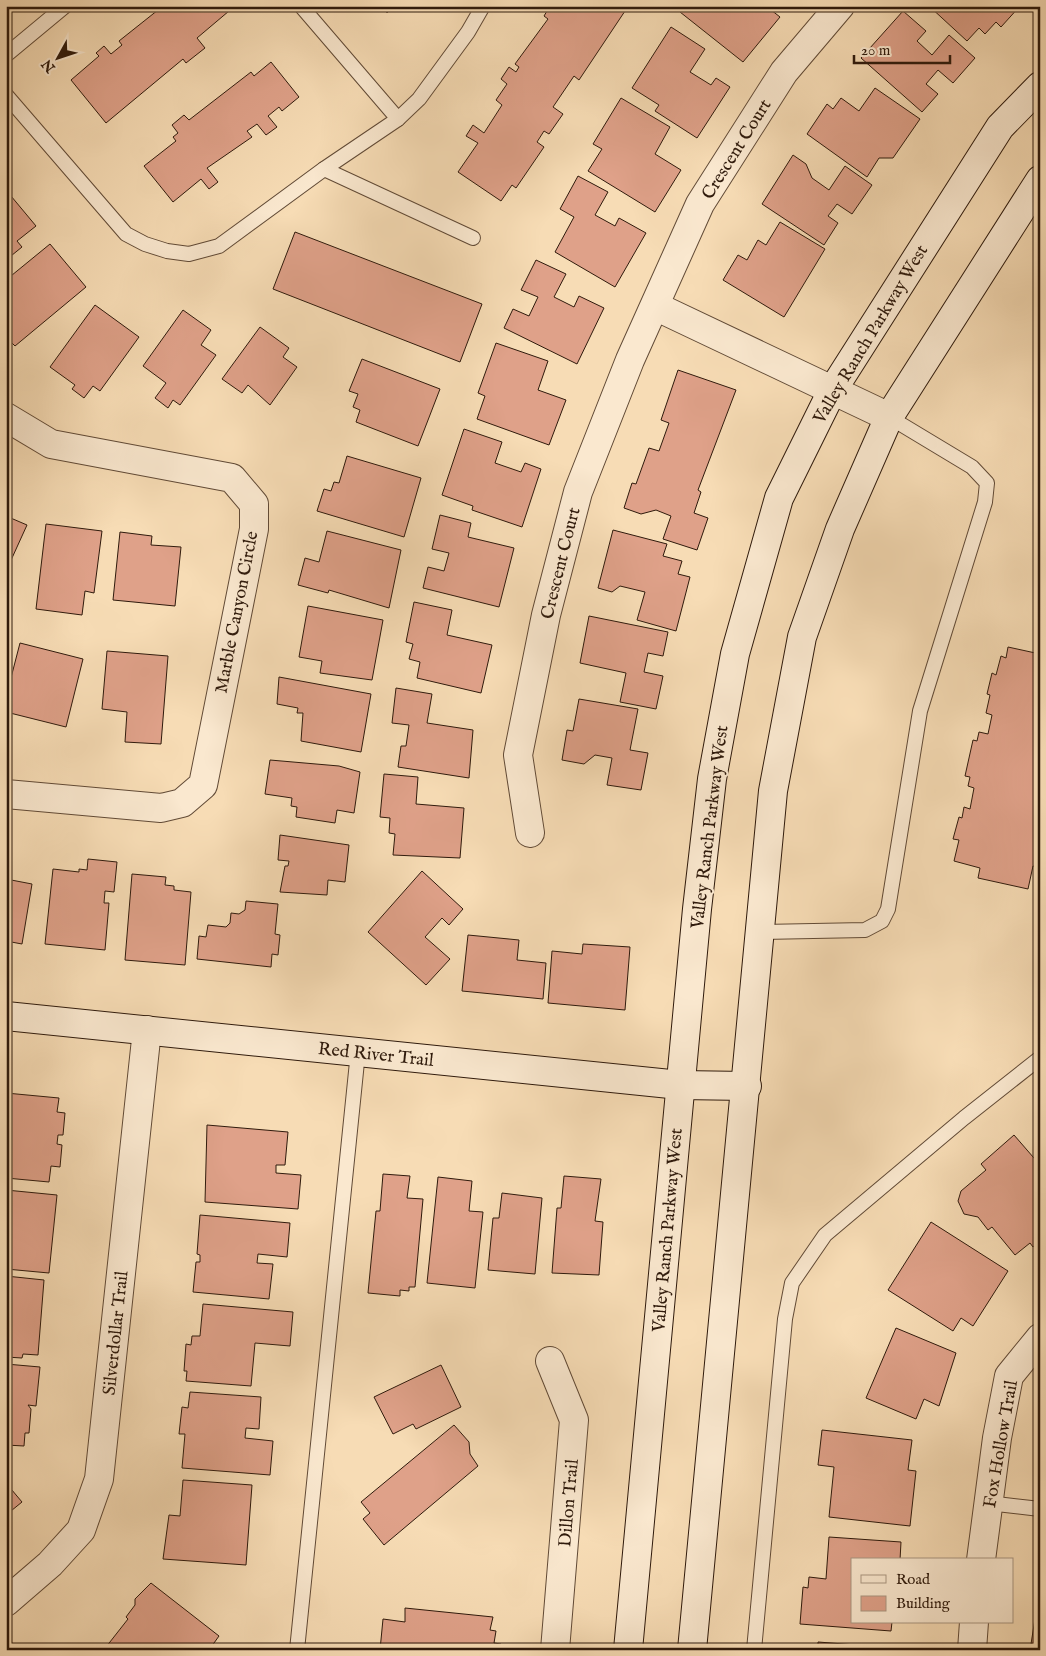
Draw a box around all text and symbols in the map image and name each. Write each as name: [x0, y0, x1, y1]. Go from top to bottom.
north arrow: [32, 32, 82, 82]
scale bar: [854, 32, 950, 64]
text: 20 m: [861, 41, 891, 60]
text: N: [38, 55, 60, 77]
street label: Crescent Court: [697, 95, 777, 204]
street label: Valley Ranch Parkway West: [808, 241, 934, 429]
street label: Crescent Court: [536, 505, 586, 622]
street label: Marble Canyon Circle: [210, 529, 264, 695]
street label: Valley Ranch Parkway West: [686, 724, 734, 931]
street label: Red River Trail: [317, 1038, 435, 1073]
street label: Valley Ranch Parkway West: [648, 1127, 689, 1334]
street label: Silverdollar Trail: [99, 1270, 134, 1396]
street label: Fox Hollow Trail: [979, 1379, 1024, 1510]
street label: Dillon Trail: [554, 1458, 585, 1548]
legend: [851, 1558, 1014, 1624]
text: Road: [896, 1570, 931, 1589]
text: Building: [896, 1594, 951, 1613]

